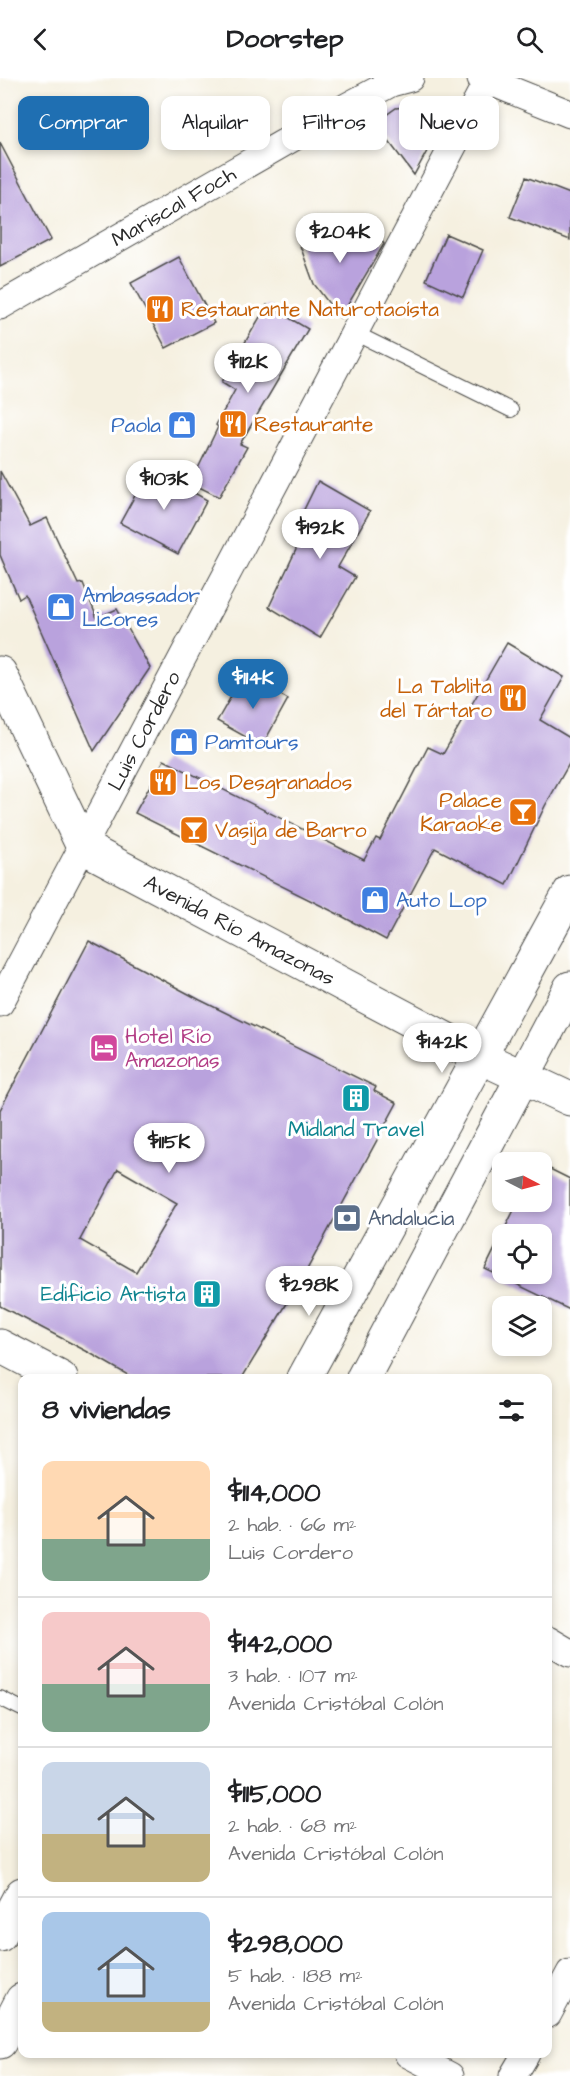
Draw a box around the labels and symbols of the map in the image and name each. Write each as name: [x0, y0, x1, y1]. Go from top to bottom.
street label: Mariscal Foch: [106, 159, 242, 254]
pin: $204K: [298, 213, 382, 264]
restaurant icon: Restaurante Naturotaoísta: [144, 293, 176, 325]
place label: Restaurante Naturotaoísta: [181, 295, 439, 324]
pin: $112K: [206, 343, 290, 394]
restaurant icon: Restaurante: [217, 408, 249, 440]
shop icon: Paola: [166, 409, 198, 441]
place label: Restaurante: [254, 410, 373, 439]
place label: Paola: [111, 411, 161, 440]
pin: $103K: [122, 460, 206, 511]
pin: $192K: [278, 509, 362, 560]
place label: Ambassador Licores: [82, 581, 201, 634]
shop icon: Ambassador Licores: [45, 591, 77, 623]
pin: $114K: [211, 659, 295, 710]
street label: Luis Cordero: [101, 666, 188, 796]
place label: La Tablita del Tártaro: [380, 672, 492, 725]
restaurant icon: La Tablita del Tártaro: [497, 682, 529, 714]
shop icon: Pamtours: [168, 726, 200, 758]
place label: Pamtours: [205, 728, 299, 757]
restaurant icon: Los Desgranados: [147, 766, 179, 798]
place label: Los Desgranados: [184, 768, 352, 799]
place label: Palace Karaoke: [420, 786, 502, 839]
bar icon: Palace Karaoke: [507, 796, 539, 828]
bar icon: Vasija de Barro: [178, 814, 210, 846]
place label: Vasija de Barro: [215, 816, 367, 845]
street label: Avenida Río Amazonas: [139, 868, 340, 993]
shop icon: Auto Lop: [359, 884, 391, 916]
place label: Auto Lop: [396, 886, 487, 916]
place label: Hotel Río Amazonas: [125, 1022, 219, 1075]
pin: $142K: [400, 1023, 484, 1074]
hotel icon: Hotel Río Amazonas: [88, 1032, 120, 1064]
building icon: Midland Travel: [340, 1082, 372, 1114]
place label: Midland Travel: [288, 1115, 424, 1144]
pin: $115K: [127, 1123, 211, 1174]
north arrow: [492, 1152, 552, 1212]
bank icon: Andalucia: [331, 1202, 363, 1234]
place label: Andalucia: [368, 1204, 455, 1233]
pin: $298K: [267, 1266, 351, 1317]
building icon: Edificio Artista: [191, 1278, 223, 1310]
place label: Edificio Artista: [41, 1280, 186, 1309]

